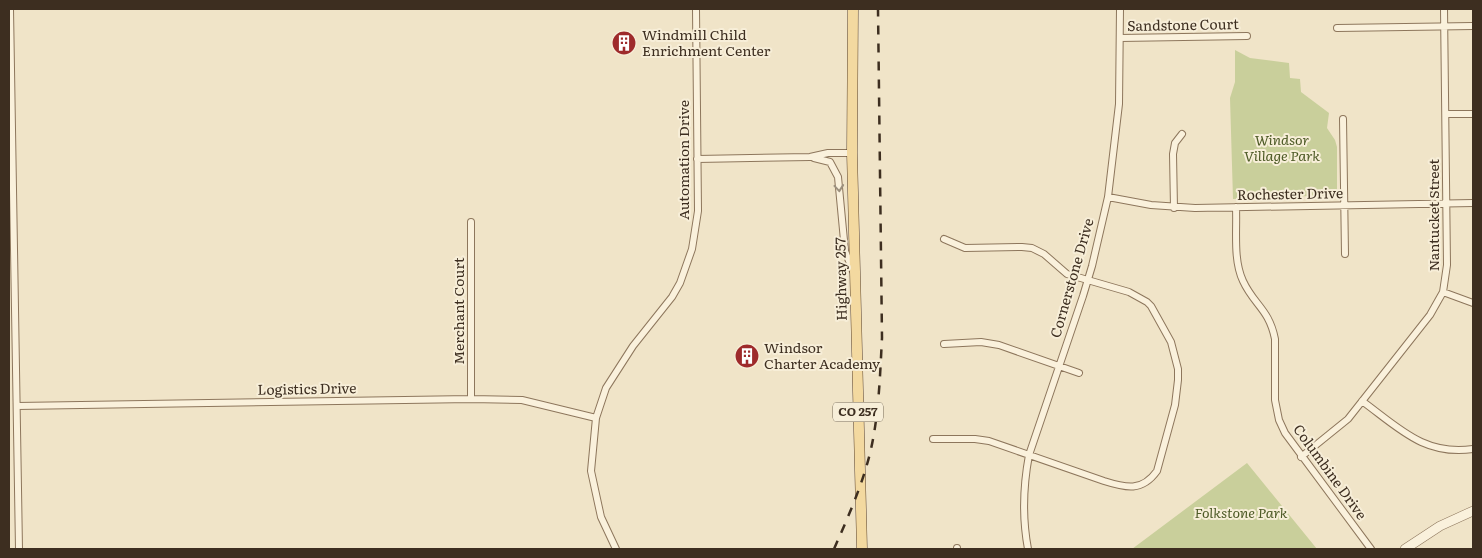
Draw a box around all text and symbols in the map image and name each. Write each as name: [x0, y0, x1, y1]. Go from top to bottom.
street label: Sandstone Court: [1127, 13, 1239, 35]
place label: Windmill Child Enrichment Center: [642, 24, 771, 60]
building icon: Windmill Child Enrichment Center: [611, 30, 637, 56]
street label: Automation Drive: [673, 100, 693, 220]
park label: Windsor Village Park: [1244, 129, 1320, 165]
street label: Nantucket Street: [1423, 158, 1443, 271]
street label: Rochester Drive: [1237, 182, 1343, 204]
one-way arrow: [834, 184, 845, 192]
street label: Cornerstone Drive: [1044, 216, 1098, 340]
street label: Highway 257: [829, 237, 851, 321]
street label: Merchant Court: [448, 257, 468, 365]
place label: Windsor Charter Academy: [764, 337, 881, 373]
building icon: Windsor Charter Academy: [734, 343, 760, 369]
street label: Logistics Drive: [257, 377, 357, 399]
road number: CO 257: [833, 402, 883, 422]
street label: Columbine Drive: [1289, 420, 1372, 523]
park label: Folkstone Park: [1195, 502, 1288, 522]

